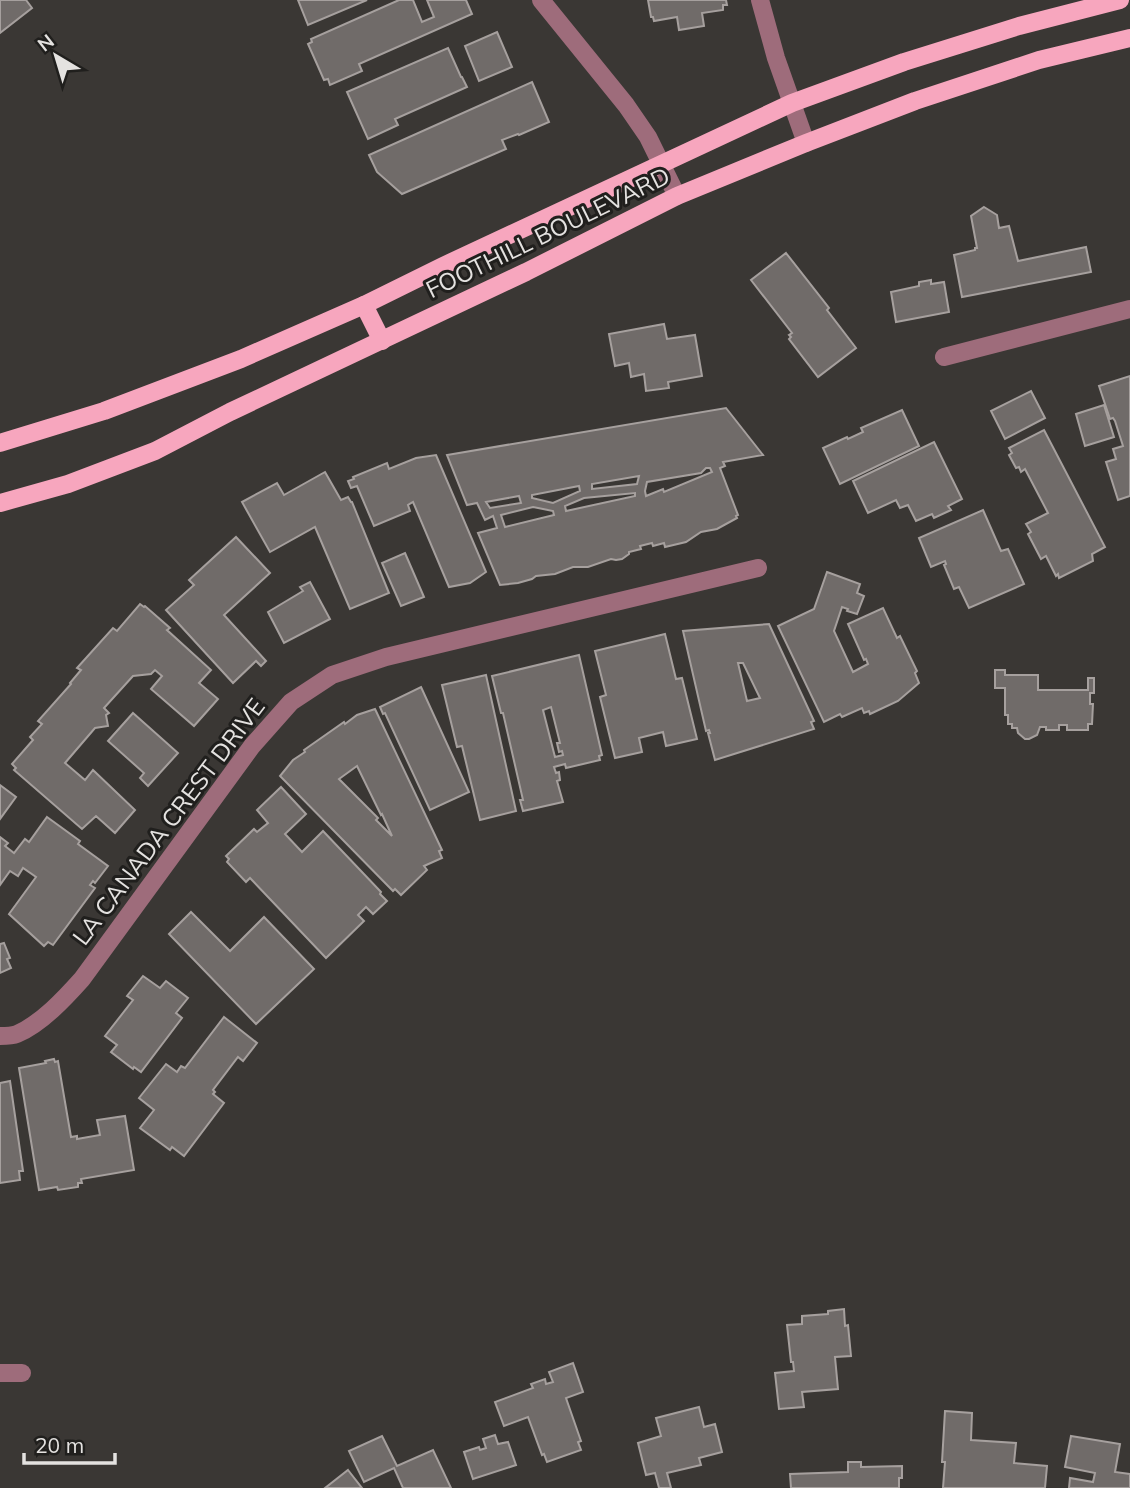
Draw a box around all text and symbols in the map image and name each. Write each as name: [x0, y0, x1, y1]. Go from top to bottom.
north arrow: [21, 21, 91, 91]
text: N: [32, 29, 59, 56]
street label: FOOTHILL BOULEVARD: [421, 160, 674, 304]
street label: LA CANADA CREST DRIVE: [66, 692, 271, 951]
scale bar: [24, 1422, 116, 1466]
text: 20 m: [35, 1432, 84, 1458]

